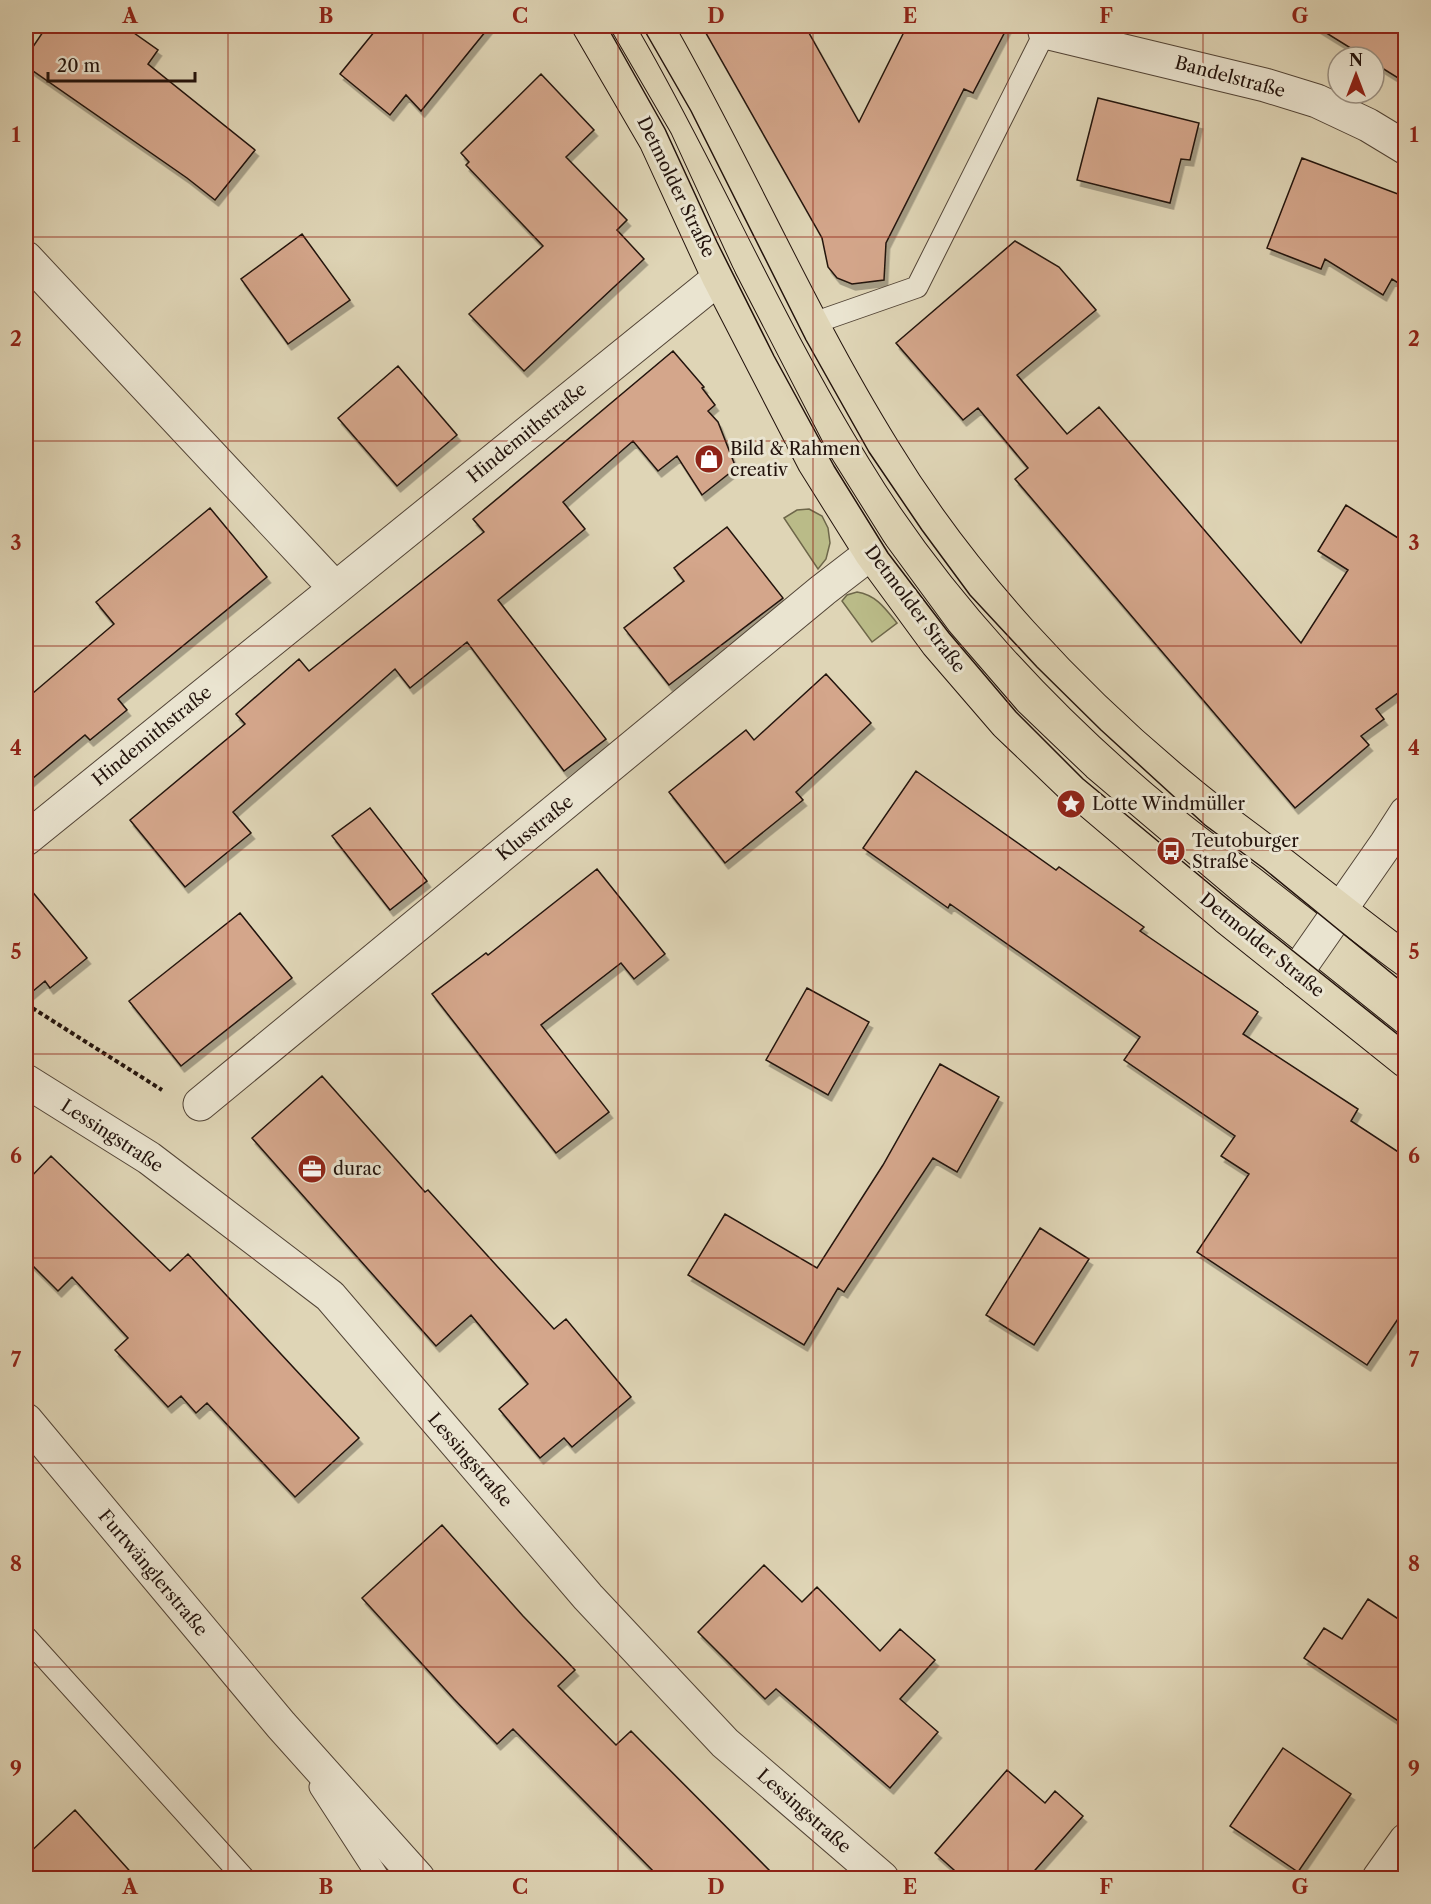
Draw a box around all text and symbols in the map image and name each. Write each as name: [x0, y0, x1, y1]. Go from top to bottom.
text: A: [121, 4, 138, 28]
text: B: [319, 4, 334, 28]
text: C: [512, 4, 528, 28]
text: D: [707, 4, 725, 28]
text: E: [903, 4, 917, 28]
text: F: [1099, 4, 1113, 28]
text: G: [1292, 4, 1309, 28]
scale bar: [48, 45, 195, 83]
north arrow: [1326, 45, 1386, 105]
text: N: [1349, 50, 1363, 70]
street label: Bandelstraße: [1172, 52, 1288, 102]
text: 20 m: [57, 55, 101, 77]
street label: Detmolder Straße: [632, 113, 720, 261]
text: 1: [12, 123, 21, 147]
text: 1: [1410, 123, 1419, 147]
text: 2: [10, 327, 22, 351]
text: 2: [1408, 327, 1420, 351]
street label: Hindemithstraße: [463, 378, 591, 488]
place label: Bild & Rahmen creativ: [730, 438, 860, 481]
shop icon: Bild & Rahmen creativ: [693, 443, 725, 475]
text: 3: [10, 531, 22, 555]
text: 3: [1408, 531, 1420, 555]
street label: Detmolder Straße: [860, 541, 970, 677]
street label: Hindemithstraße: [88, 681, 216, 791]
text: 4: [10, 736, 22, 760]
text: 4: [1408, 736, 1420, 760]
place icon: Lotte Windmüller: [1055, 788, 1087, 820]
street label: Klusstraße: [492, 791, 578, 865]
place label: Lotte Windmüller: [1092, 793, 1245, 815]
place label: Teutoburger Straße: [1192, 830, 1299, 873]
bus stop icon: Teutoburger Straße: [1155, 835, 1187, 867]
street label: Detmolder Straße: [1195, 888, 1329, 1002]
text: 5: [10, 940, 22, 964]
text: 5: [1408, 940, 1420, 964]
street label: Lessingstraße: [57, 1095, 167, 1177]
text: 6: [10, 1144, 22, 1168]
text: 6: [1408, 1144, 1420, 1168]
office icon: durac: [296, 1153, 328, 1185]
place label: durac: [333, 1158, 382, 1180]
text: 7: [11, 1348, 22, 1372]
text: 7: [1409, 1348, 1420, 1372]
street label: Lessingstraße: [423, 1408, 517, 1512]
street label: Furtwänglerstraße: [94, 1505, 212, 1641]
text: 8: [10, 1552, 22, 1576]
text: 8: [1408, 1552, 1420, 1576]
text: 9: [10, 1757, 22, 1781]
text: 9: [1408, 1757, 1420, 1781]
street label: Lessingstraße: [752, 1764, 856, 1858]
text: A: [121, 1875, 138, 1899]
text: B: [319, 1875, 334, 1899]
text: C: [512, 1875, 528, 1899]
text: D: [707, 1875, 725, 1899]
text: E: [903, 1875, 917, 1899]
text: F: [1099, 1875, 1113, 1899]
text: G: [1292, 1875, 1309, 1899]

